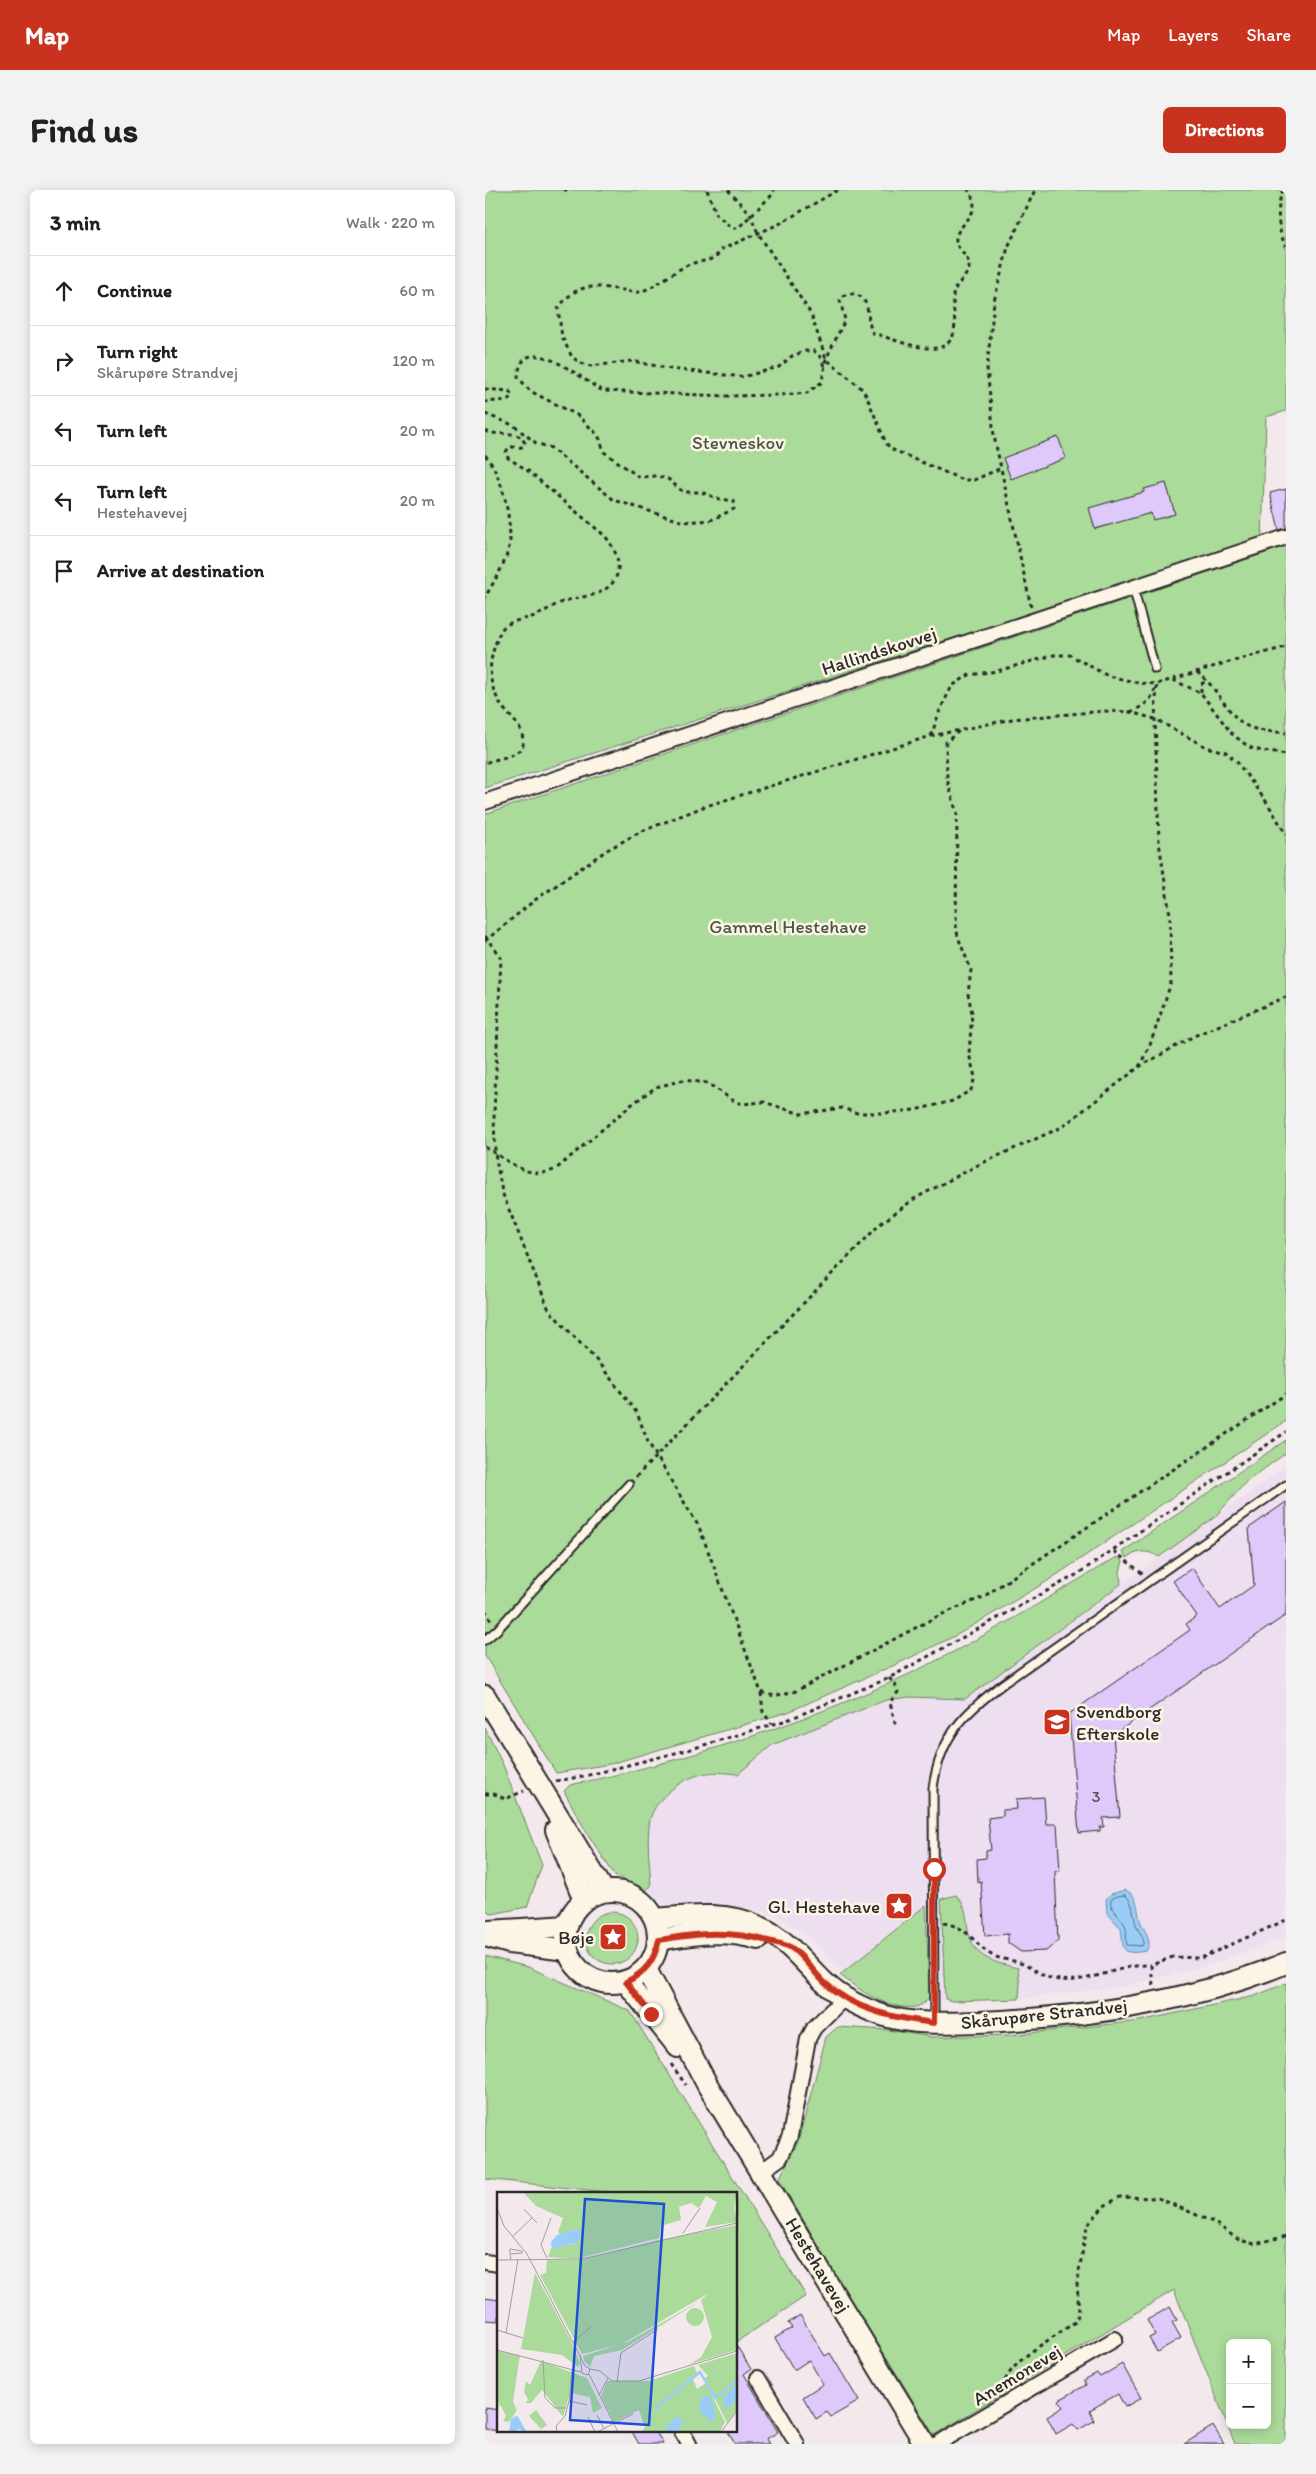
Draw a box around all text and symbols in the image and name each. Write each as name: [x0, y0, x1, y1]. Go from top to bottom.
text: Map: [25, 21, 69, 50]
text: Map: [1107, 24, 1140, 46]
text: Layers: [1168, 24, 1218, 46]
text: Share: [1246, 24, 1291, 46]
button: Directions: [1163, 107, 1286, 153]
text: Find us: [30, 109, 138, 151]
text: 3 min: [50, 210, 100, 235]
text: Walk · 220 m: [346, 213, 435, 232]
icon: ahead: [50, 277, 78, 305]
text: Continue: [97, 279, 172, 302]
text: 60 m: [400, 281, 435, 300]
text: Turn right: [97, 340, 178, 363]
icon: right: [50, 347, 78, 375]
text: 120 m: [392, 351, 435, 370]
text: Skårupøre Strandvej: [97, 363, 238, 382]
icon: left: [50, 417, 78, 445]
text: Turn left: [97, 419, 167, 442]
text: 20 m: [400, 421, 435, 440]
park label: Stevneskov: [692, 431, 784, 454]
text: Turn left: [97, 480, 167, 503]
icon: left: [50, 487, 78, 515]
text: 20 m: [400, 491, 435, 510]
text: Hestehavevej: [97, 503, 187, 522]
icon: arrive: [50, 557, 78, 585]
text: Arrive at destination: [97, 559, 264, 582]
street label: Hallindskovvej: [819, 622, 939, 680]
park label: Gammel Hestehave: [709, 915, 867, 938]
place label: Svendborg Efterskole: [1076, 1700, 1162, 1745]
school or university icon: Svendborg Efterskole: [1042, 1707, 1072, 1737]
house number: 3: [1092, 1787, 1101, 1806]
route start: [923, 1858, 946, 1881]
place icon: Gl. Hestehave: [884, 1891, 914, 1921]
place label: Gl. Hestehave: [768, 1895, 880, 1918]
place icon: Bøje: [598, 1922, 628, 1952]
place label: Bøje: [558, 1926, 594, 1949]
street label: Skårupøre Strandvej: [960, 1994, 1128, 2034]
route end: [640, 2003, 663, 2026]
inset map: [497, 2192, 737, 2432]
street label: Hestehavevej: [781, 2213, 855, 2317]
map controls: [1226, 2339, 1271, 2429]
button: +: [1226, 2339, 1271, 2384]
street label: Anemonevej: [968, 2340, 1066, 2410]
button: −: [1226, 2384, 1271, 2429]

